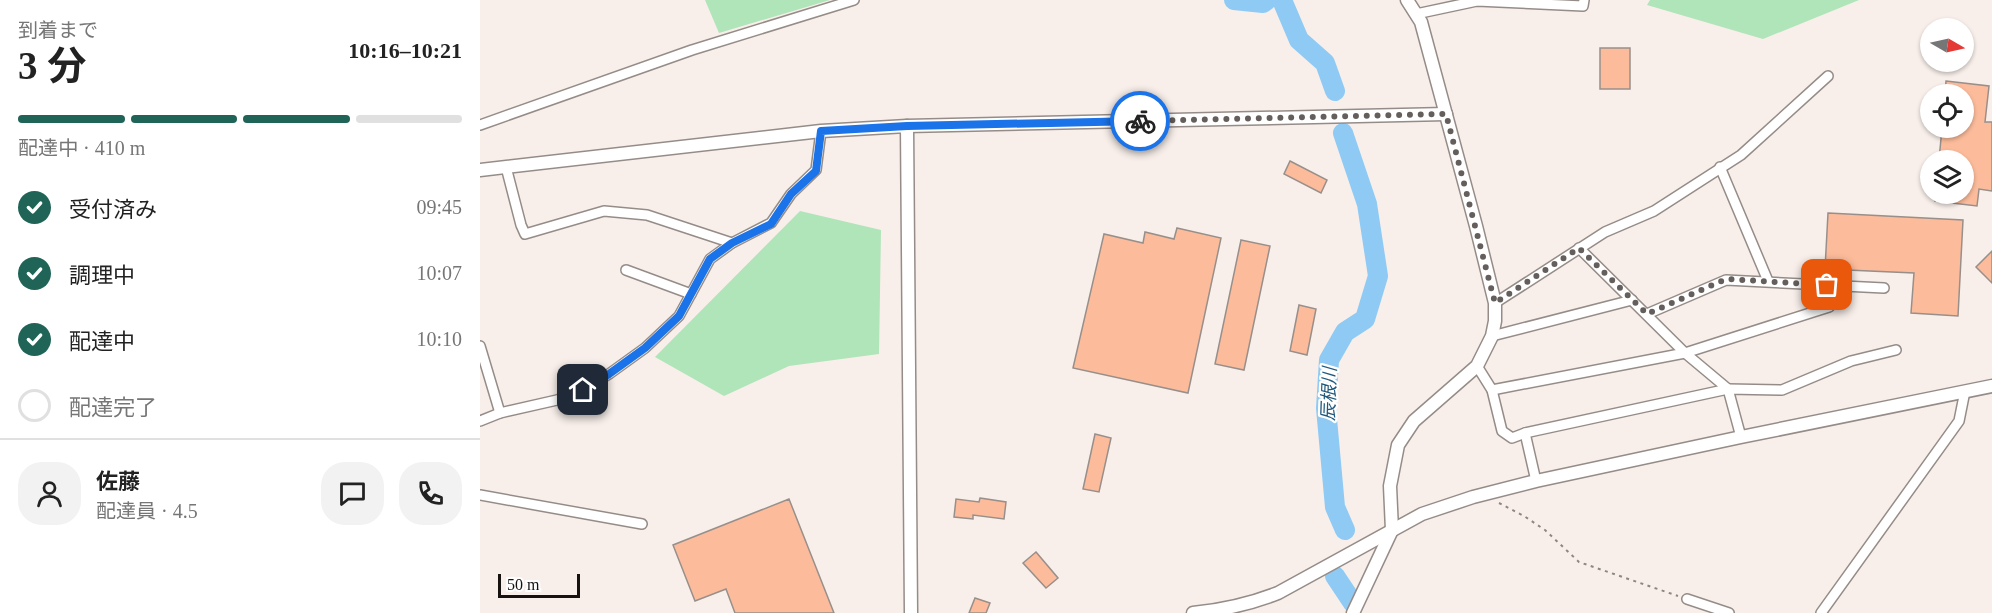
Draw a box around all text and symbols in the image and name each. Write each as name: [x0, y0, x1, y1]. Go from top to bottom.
north arrow: [1920, 18, 1974, 72]
map controls: [1920, 18, 1974, 204]
text: 到着まで: [18, 19, 98, 41]
text: 10:16–10:21: [348, 38, 462, 63]
text: 3 分: [18, 44, 86, 87]
button: locate: [1920, 84, 1974, 138]
courier: [1110, 91, 1170, 151]
icon: bike: [1124, 105, 1157, 138]
text: 配達中 · 410 m: [18, 137, 145, 159]
button: layers: [1920, 150, 1974, 204]
icon: check: [18, 191, 51, 224]
text: 09:45: [416, 196, 462, 218]
text: 受付済み: [69, 197, 157, 222]
icon: check: [18, 257, 51, 290]
pin: [1801, 259, 1852, 310]
text: 10:07: [416, 262, 462, 284]
text: 調理中: [69, 263, 135, 288]
icon: bag: [1810, 268, 1843, 301]
icon: check: [18, 323, 51, 356]
text: 10:10: [416, 328, 462, 350]
text: 配達中: [69, 329, 135, 354]
pin: [557, 364, 608, 415]
water label: 辰根川: [1318, 365, 1340, 421]
icon: home: [566, 373, 599, 406]
text: 配達完了: [69, 395, 157, 420]
button: person: [18, 462, 81, 525]
button: chat: [321, 462, 384, 525]
button: phone: [399, 462, 462, 525]
text: 佐藤: [96, 469, 140, 494]
text: 配達員 · 4.5: [96, 500, 198, 522]
scale bar: [498, 571, 580, 598]
text: 50 m: [507, 576, 539, 593]

